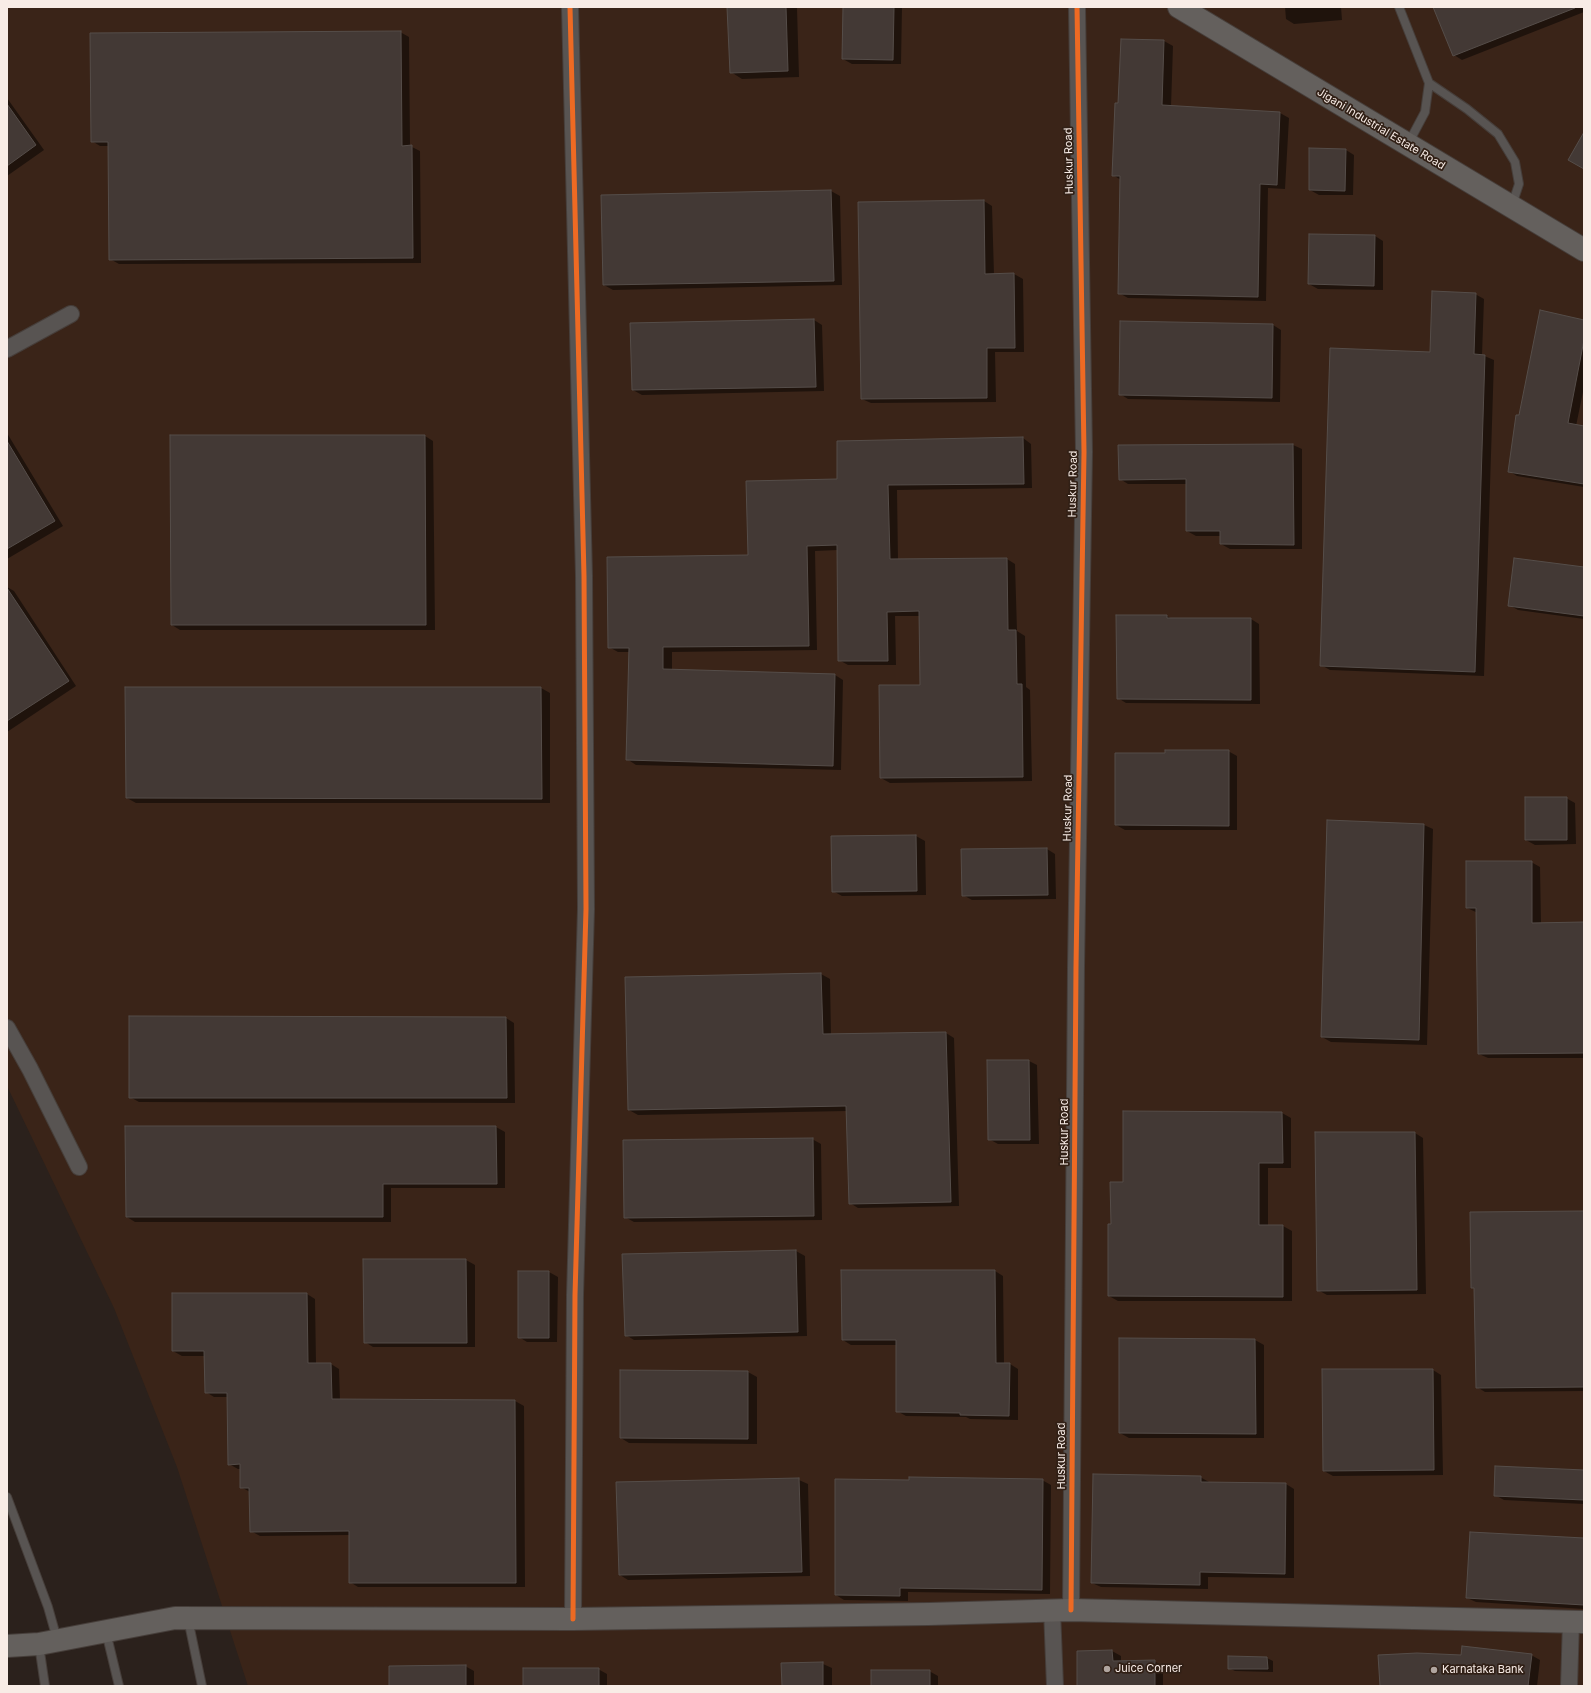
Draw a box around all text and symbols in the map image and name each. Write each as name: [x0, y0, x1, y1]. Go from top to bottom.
street label: Jigani Industrial Estate Road: [1315, 86, 1447, 172]
street label: Huskur Road: [1062, 127, 1076, 195]
street label: Huskur Road: [1066, 450, 1080, 518]
street label: Huskur Road: [1061, 774, 1075, 842]
street label: Huskur Road: [1058, 1099, 1072, 1165]
street label: Huskur Road: [1055, 1423, 1069, 1489]
place label: Juice Corner: [1115, 1662, 1182, 1676]
place label: Karnataka Bank: [1442, 1663, 1524, 1677]
marker: Juice Corner: [1102, 1664, 1112, 1674]
marker: Karnataka Bank: [1429, 1665, 1439, 1675]

